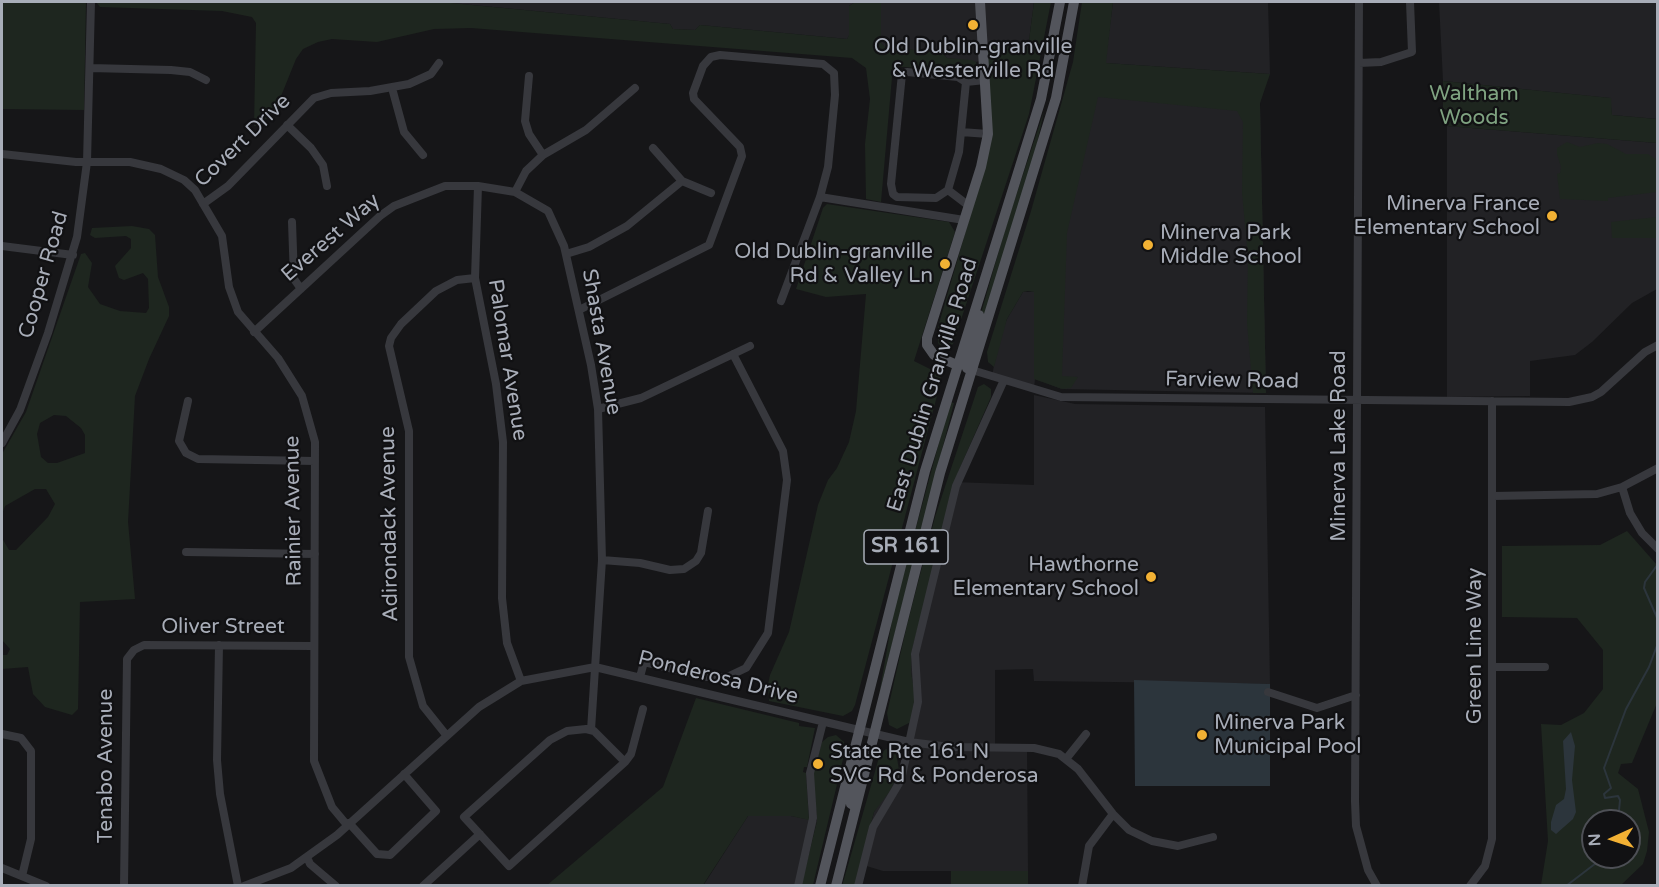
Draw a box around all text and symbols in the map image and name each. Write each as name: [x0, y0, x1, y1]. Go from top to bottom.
marker: Old Dublin-granville & Westerville Rd: [966, 18, 980, 32]
place label: Old Dublin-granville & Westerville Rd: [874, 34, 1072, 84]
park label: Waltham Woods: [1429, 81, 1519, 131]
street label: Covert Drive: [190, 89, 296, 193]
street label: Everest Way: [277, 188, 385, 288]
place label: Minerva France Elementary School: [1353, 191, 1540, 241]
street label: Cooper Road: [14, 208, 74, 342]
marker: Minerva France Elementary School: [1545, 209, 1559, 223]
place label: Minerva Park Middle School: [1160, 220, 1302, 270]
marker: Minerva Park Middle School: [1141, 238, 1155, 252]
place label: Old Dublin-granville Rd & Valley Ln: [734, 239, 933, 289]
street label: East Dublin Granville Road: [882, 255, 984, 515]
marker: Old Dublin-granville Rd & Valley Ln: [938, 257, 952, 271]
street label: Shasta Avenue: [576, 267, 626, 417]
street label: Palomar Avenue: [482, 277, 532, 443]
street label: Minerva Lake Road: [1326, 350, 1352, 542]
street label: Farview Road: [1165, 367, 1299, 395]
street label: Adirondack Avenue: [376, 426, 404, 622]
street label: Rainier Avenue: [280, 436, 308, 586]
road number: SR 161: [864, 530, 948, 564]
place label: Hawthorne Elementary School: [952, 552, 1139, 602]
street label: Green Line Way: [1462, 568, 1488, 724]
marker: Hawthorne Elementary School: [1144, 570, 1158, 584]
street label: Oliver Street: [161, 614, 285, 640]
street label: Ponderosa Drive: [635, 646, 801, 710]
street label: Tenabo Avenue: [93, 689, 119, 843]
place label: Minerva Park Municipal Pool: [1214, 710, 1362, 760]
marker: Minerva Park Municipal Pool: [1195, 728, 1209, 742]
place label: State Rte 161 N SVC Rd & Ponderosa: [830, 739, 1039, 789]
marker: State Rte 161 N SVC Rd & Ponderosa: [811, 757, 825, 771]
north arrow: [1581, 809, 1641, 869]
text: N: [1585, 833, 1605, 847]

